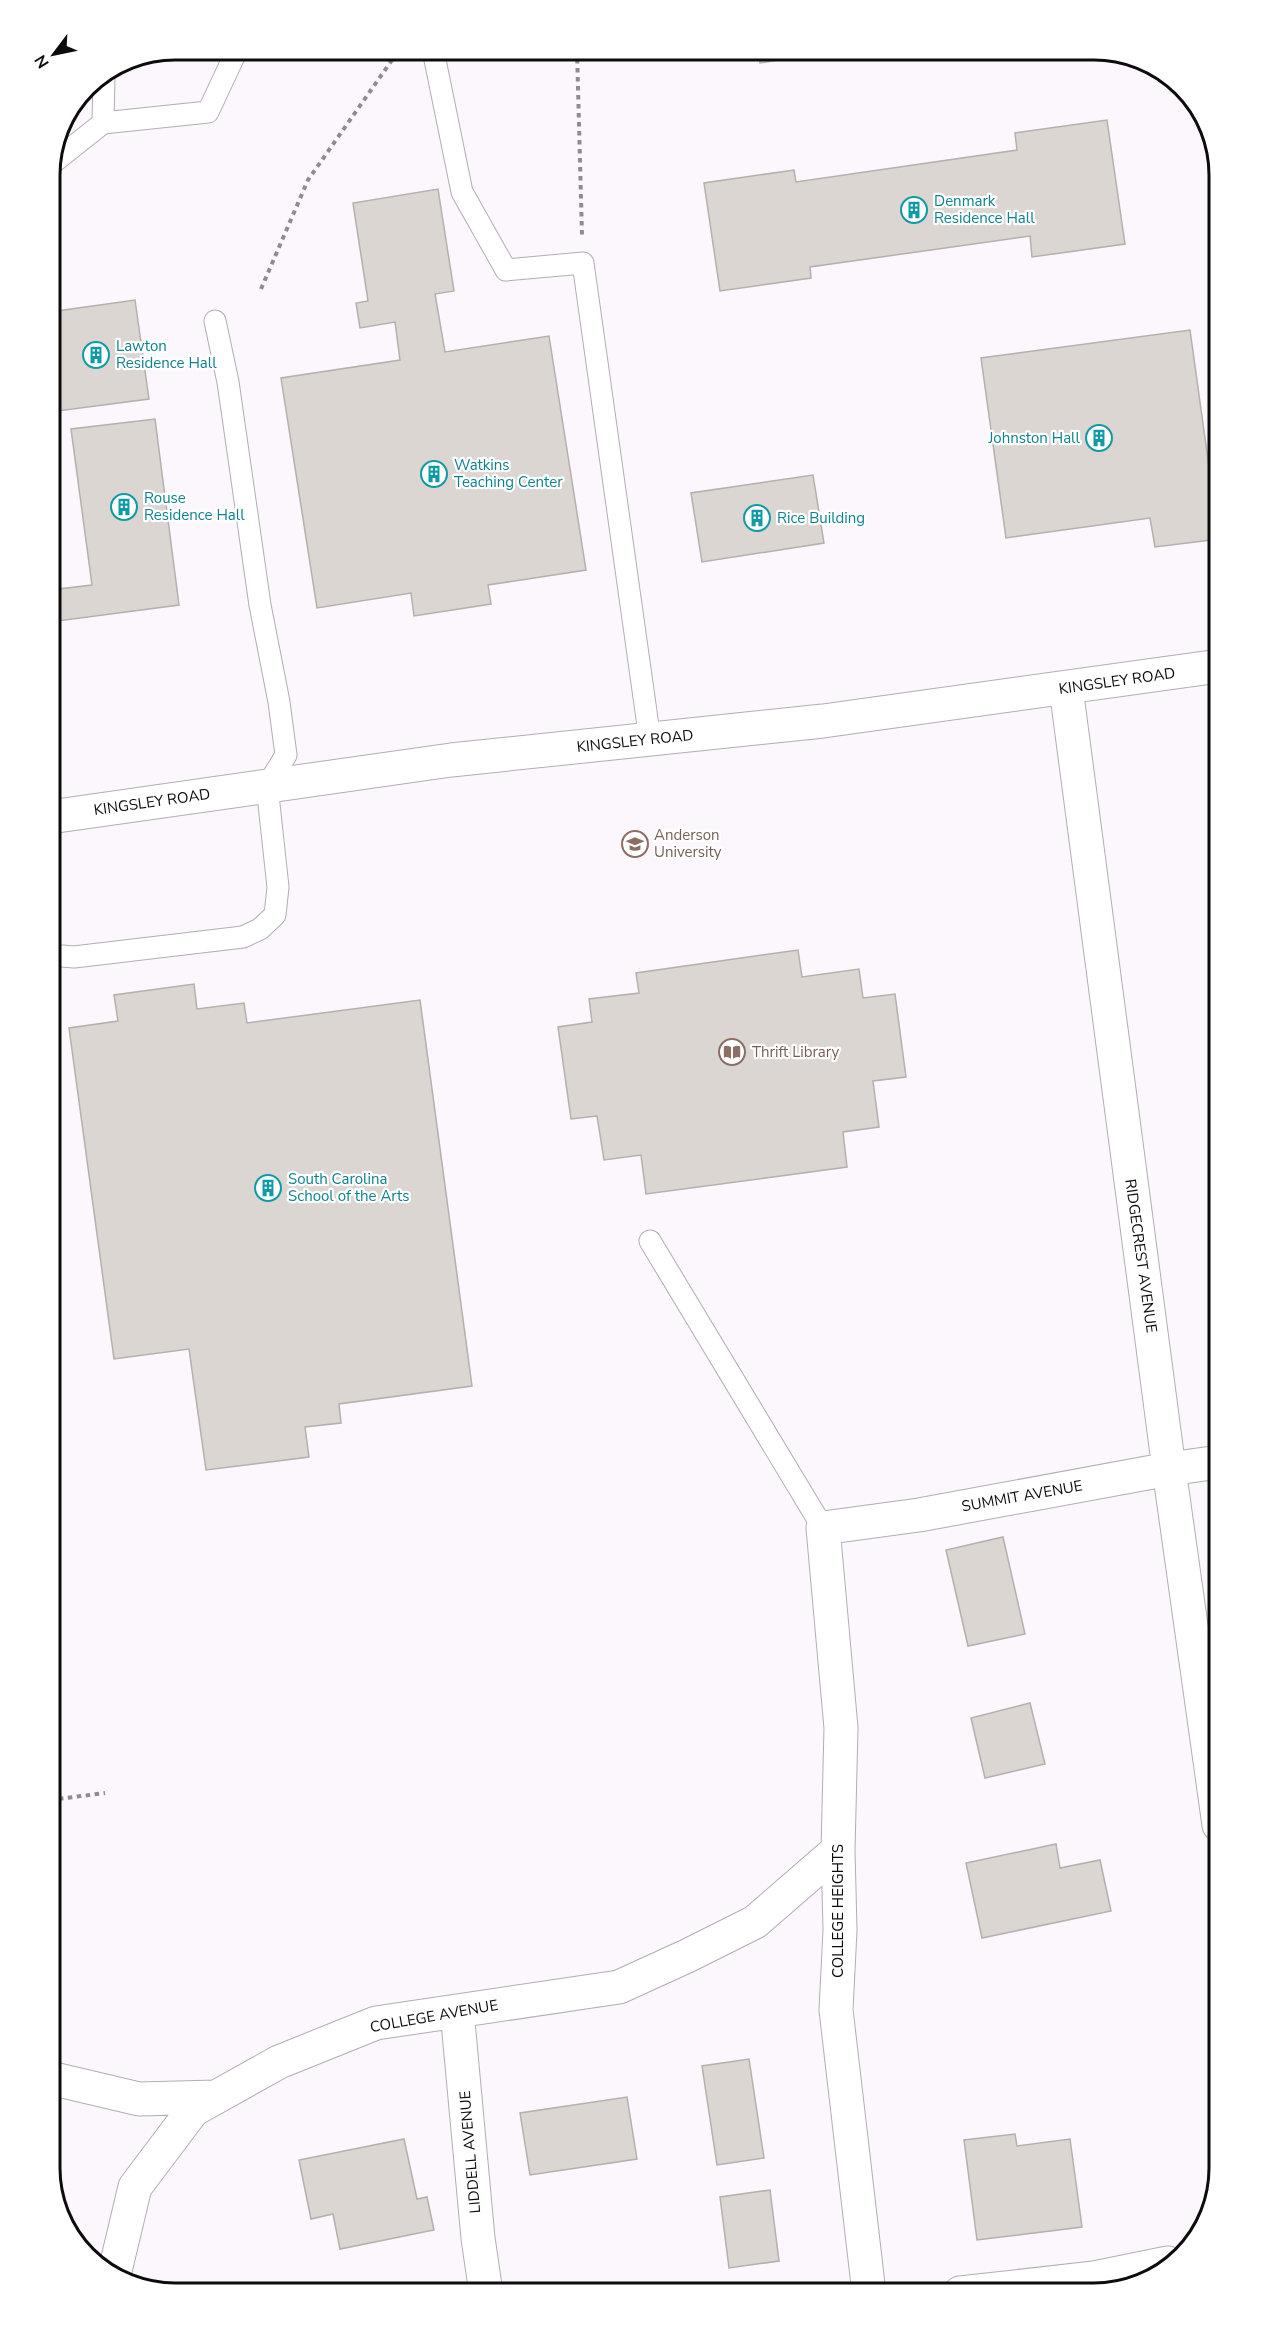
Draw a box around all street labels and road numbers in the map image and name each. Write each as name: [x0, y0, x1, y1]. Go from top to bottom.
street label: KINGSLEY ROAD: [1057, 663, 1177, 699]
street label: KINGSLEY ROAD: [576, 725, 694, 757]
street label: KINGSLEY ROAD: [92, 784, 212, 820]
street label: RIDGECREST AVENUE: [1120, 1178, 1162, 1334]
street label: SUMMIT AVENUE: [960, 1476, 1084, 1516]
street label: COLLEGE HEIGHTS: [828, 1844, 848, 1978]
street label: COLLEGE AVENUE: [368, 1995, 500, 2037]
street label: LIDDELL AVENUE: [455, 2090, 485, 2214]

